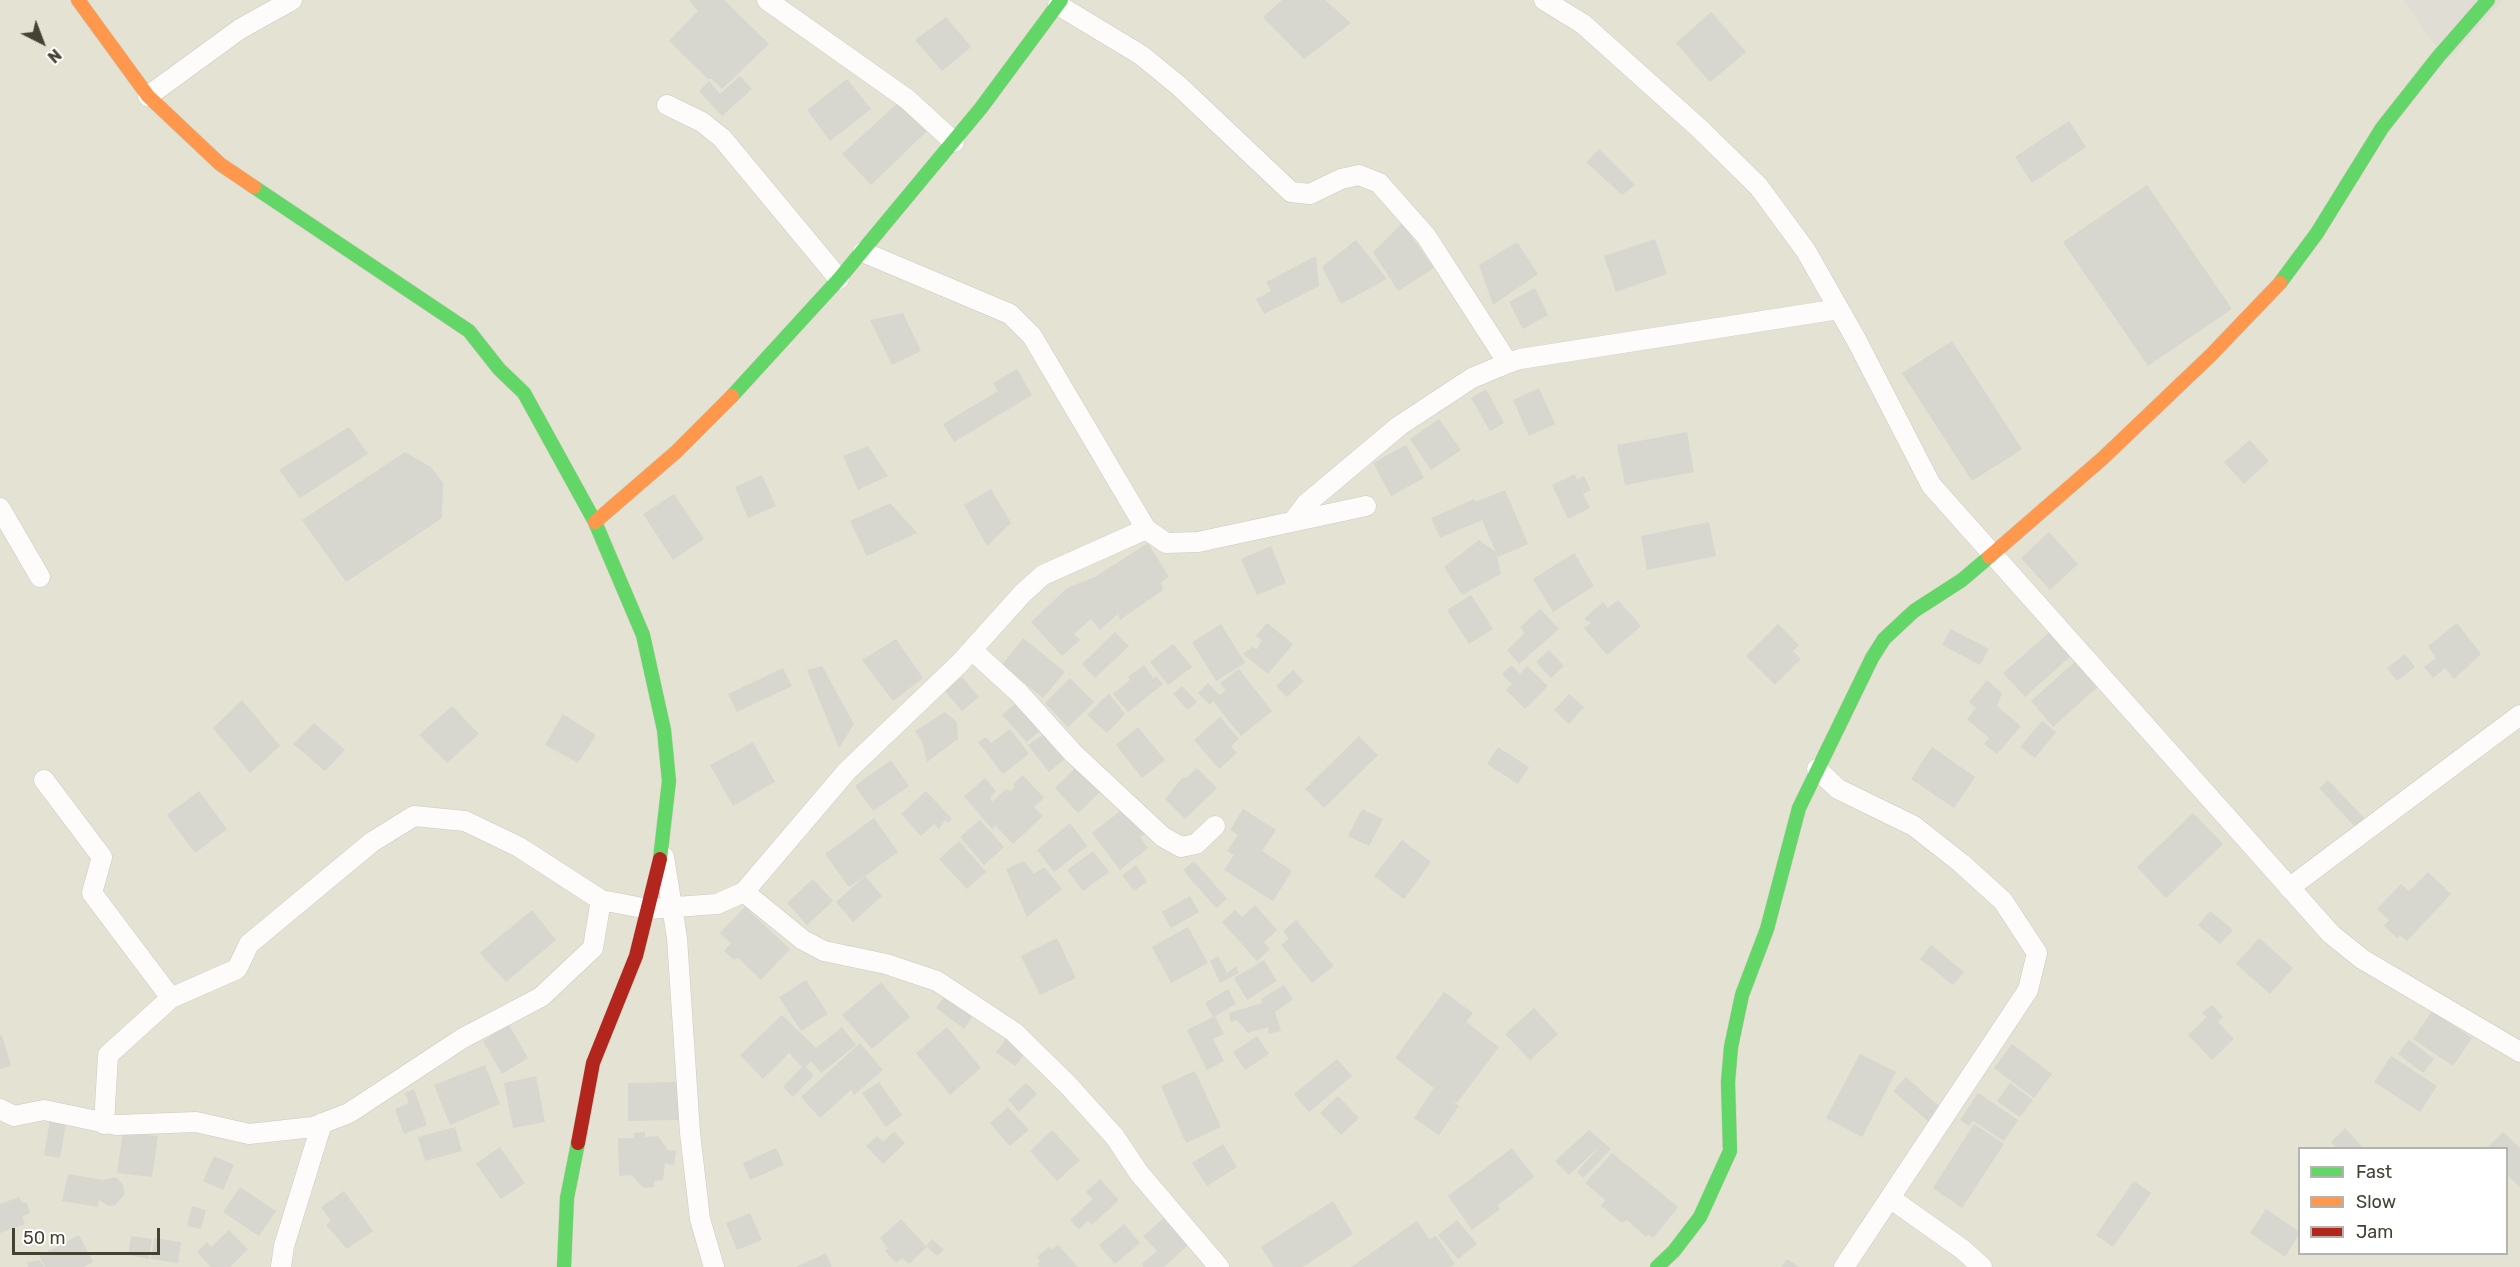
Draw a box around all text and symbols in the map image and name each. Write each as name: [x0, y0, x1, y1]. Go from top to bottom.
north arrow: [12, 12, 72, 72]
text: N: [44, 45, 65, 67]
legend: [2298, 1147, 2508, 1255]
text: Fast: [2356, 1161, 2392, 1183]
text: Slow: [2356, 1191, 2396, 1213]
scale bar: [15, 1216, 164, 1254]
text: Jam: [2356, 1221, 2393, 1243]
text: 50 m: [23, 1227, 66, 1249]

